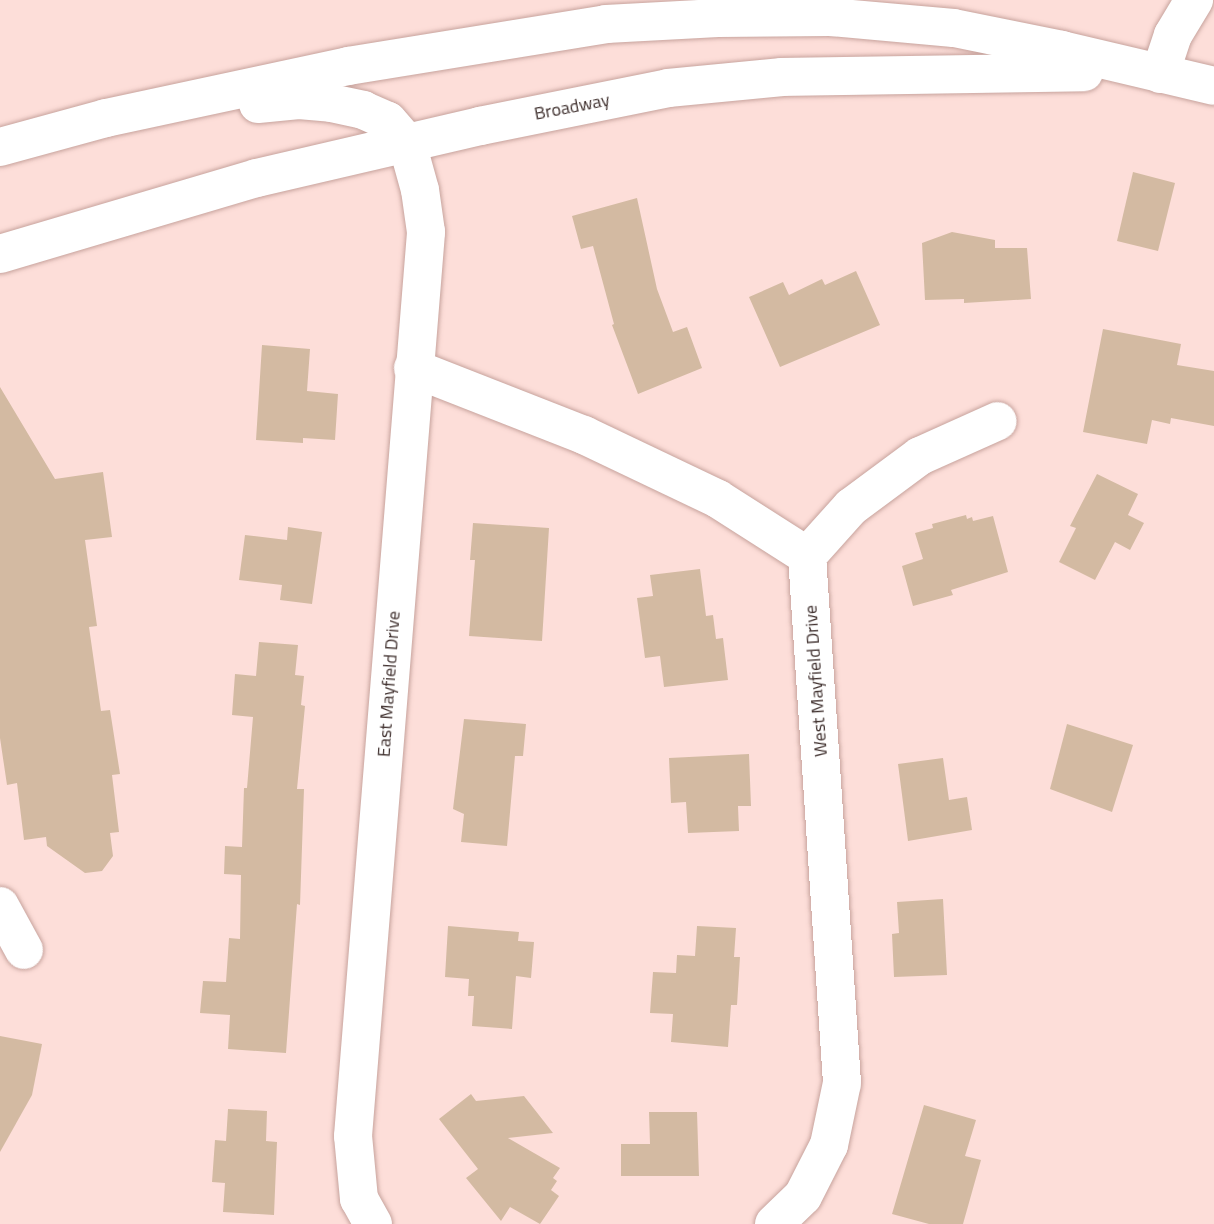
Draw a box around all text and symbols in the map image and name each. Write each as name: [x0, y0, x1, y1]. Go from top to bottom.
street label: Broadway: [532, 89, 612, 125]
street label: West Mayfield Drive: [800, 604, 832, 758]
street label: East Mayfield Drive: [373, 610, 405, 758]

